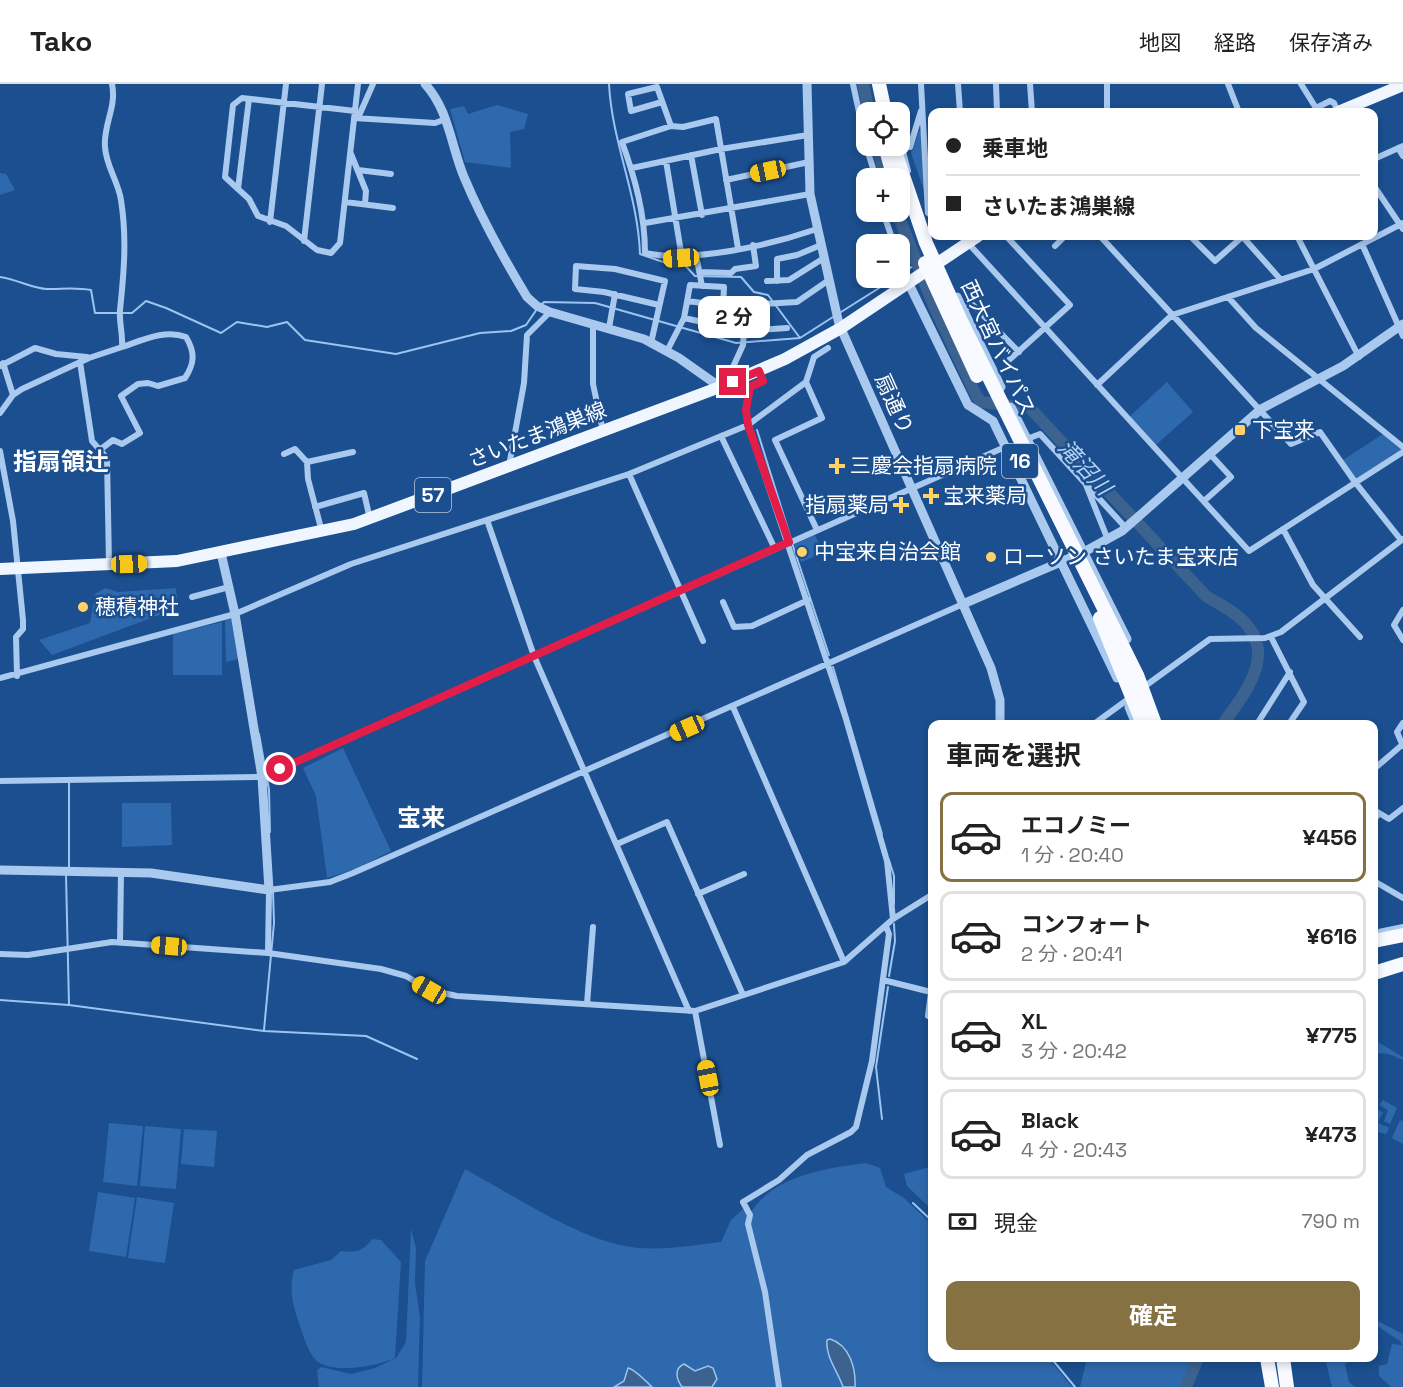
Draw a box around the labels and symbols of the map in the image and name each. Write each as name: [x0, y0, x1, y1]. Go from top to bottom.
car: [749, 158, 787, 184]
car: [662, 248, 700, 268]
street label: 西大宮バイパス: [955, 276, 1042, 420]
callout: 2 分: [697, 295, 769, 337]
route end: [719, 368, 746, 395]
street label: 扇通り: [869, 370, 920, 438]
street label: さいたま鴻巣線: [464, 396, 610, 473]
place label: 下宝来: [1252, 416, 1315, 443]
marker: 下宝来: [1233, 423, 1247, 437]
water label: 滝沼川: [1052, 433, 1119, 502]
road number: 16: [1002, 444, 1038, 478]
district label: 指扇領辻: [13, 446, 109, 477]
place label: 三慶会指扇病院: [850, 452, 997, 479]
marker: 三慶会指扇病院: [828, 457, 846, 475]
road number: 57: [415, 478, 451, 512]
place label: 宝来薬局: [943, 482, 1027, 509]
marker: 宝来薬局: [924, 489, 938, 503]
place label: 指扇薬局: [805, 491, 889, 518]
marker: 指扇薬局: [894, 498, 908, 512]
place label: 中宝来自治会館: [814, 538, 961, 565]
place label: ローソン さいたま宝来店: [1003, 543, 1239, 570]
marker: 中宝来自治会館: [795, 545, 809, 559]
marker: ローソン さいたま宝来店: [984, 550, 998, 564]
car: [111, 554, 147, 574]
place label: 穂積神社: [95, 593, 179, 620]
marker: 穂積神社: [76, 600, 90, 614]
car: [667, 712, 707, 744]
route start: [266, 755, 293, 782]
district label: 宝来: [397, 802, 445, 833]
car: [150, 935, 188, 957]
car: [409, 973, 449, 1007]
car: [696, 1059, 720, 1097]

